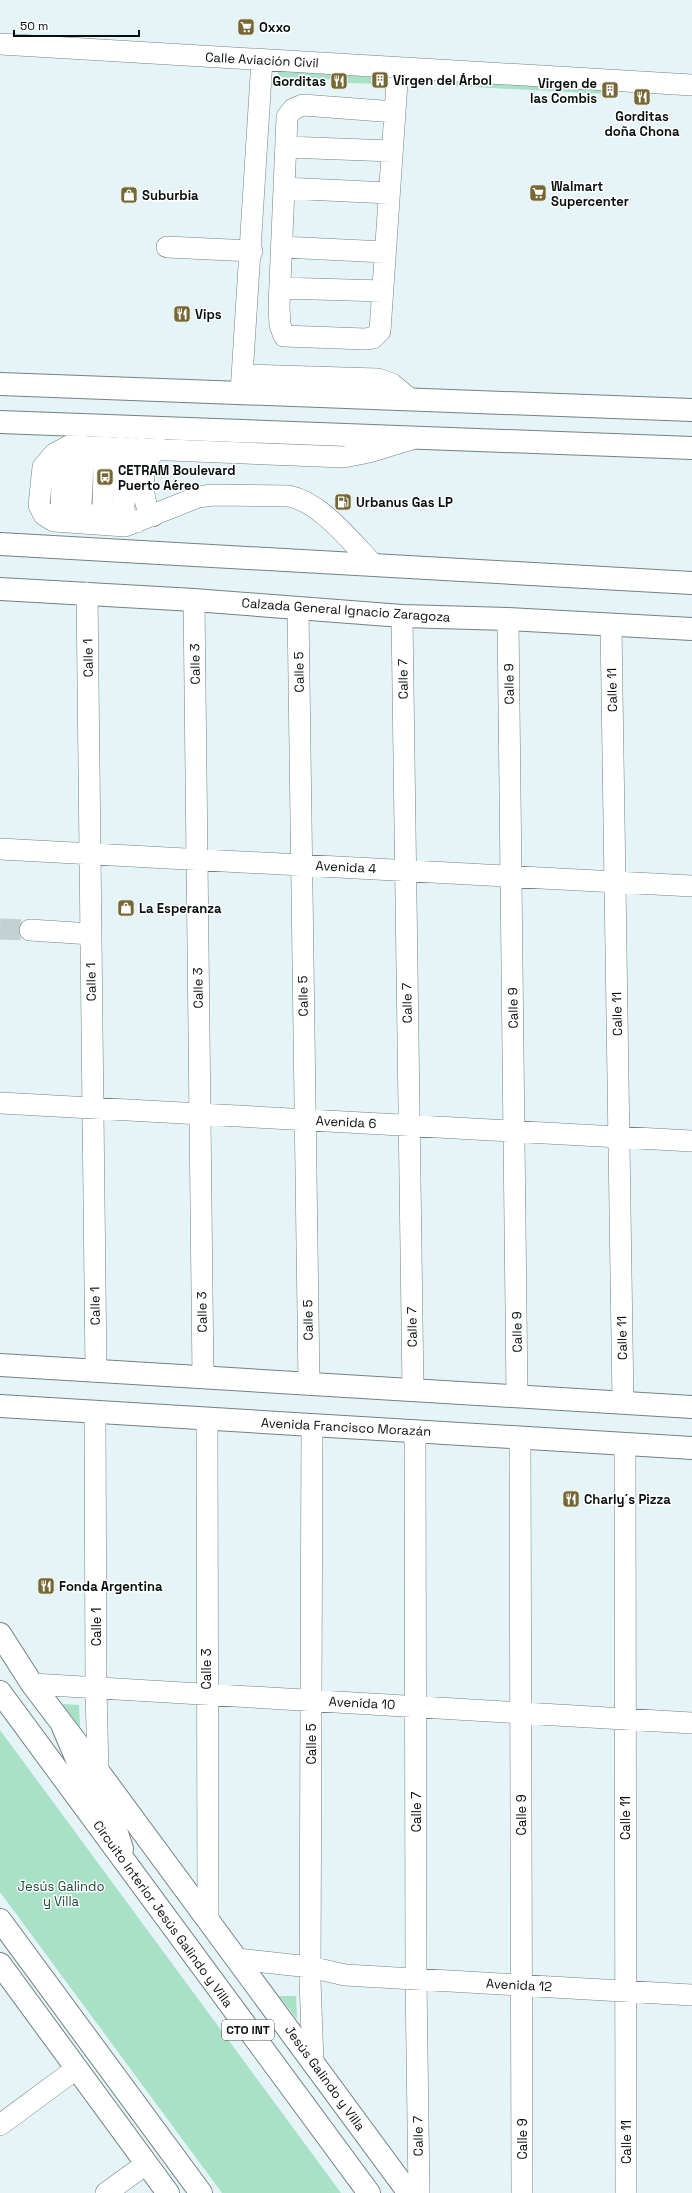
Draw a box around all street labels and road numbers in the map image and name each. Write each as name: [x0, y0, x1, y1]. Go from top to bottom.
street label: Calle Aviación Civil: [205, 49, 319, 71]
street label: Calzada General Ignacio Zaragoza: [241, 594, 451, 626]
street label: Calle 1: [79, 639, 97, 677]
street label: Calle 3: [186, 643, 204, 685]
street label: Calle 5: [290, 651, 308, 693]
street label: Calle 7: [394, 659, 412, 699]
street label: Calle 9: [500, 663, 518, 705]
street label: Calle 11: [603, 668, 621, 712]
street label: Avenida 4: [315, 857, 377, 877]
street label: Calle 1: [82, 963, 100, 1001]
street label: Calle 3: [189, 967, 207, 1009]
street label: Calle 5: [294, 975, 312, 1017]
street label: Calle 7: [398, 983, 416, 1023]
street label: Calle 9: [504, 987, 522, 1029]
street label: Calle 11: [608, 992, 626, 1036]
street label: Avenida 6: [315, 1112, 377, 1132]
street label: Calle 1: [86, 1287, 104, 1325]
street label: Calle 3: [193, 1291, 211, 1333]
street label: Calle 5: [299, 1299, 317, 1341]
street label: Calle 7: [403, 1307, 421, 1347]
street label: Calle 9: [508, 1311, 526, 1353]
street label: Calle 11: [613, 1316, 631, 1360]
street label: Avenida Francisco Morazán: [260, 1414, 432, 1440]
street label: Calle 1: [88, 1608, 105, 1646]
street label: Calle 3: [198, 1648, 215, 1690]
street label: Avenida 10: [328, 1693, 396, 1713]
street label: Calle 5: [303, 1723, 320, 1765]
street label: Calle 7: [408, 1792, 425, 1832]
street label: Calle 9: [513, 1794, 530, 1836]
street label: Calle 11: [617, 1796, 634, 1840]
street label: Circuito Interior Jesús Galindo y Villa: [89, 1817, 237, 2011]
street label: Avenida 12: [486, 1975, 553, 1995]
road number: CTO INT: [222, 2020, 274, 2040]
street label: Jesús Galindo y Villa: [281, 2022, 369, 2135]
street label: Calle 7: [409, 2116, 427, 2156]
street label: Calle 9: [514, 2118, 531, 2160]
street label: Calle 11: [618, 2120, 635, 2164]

